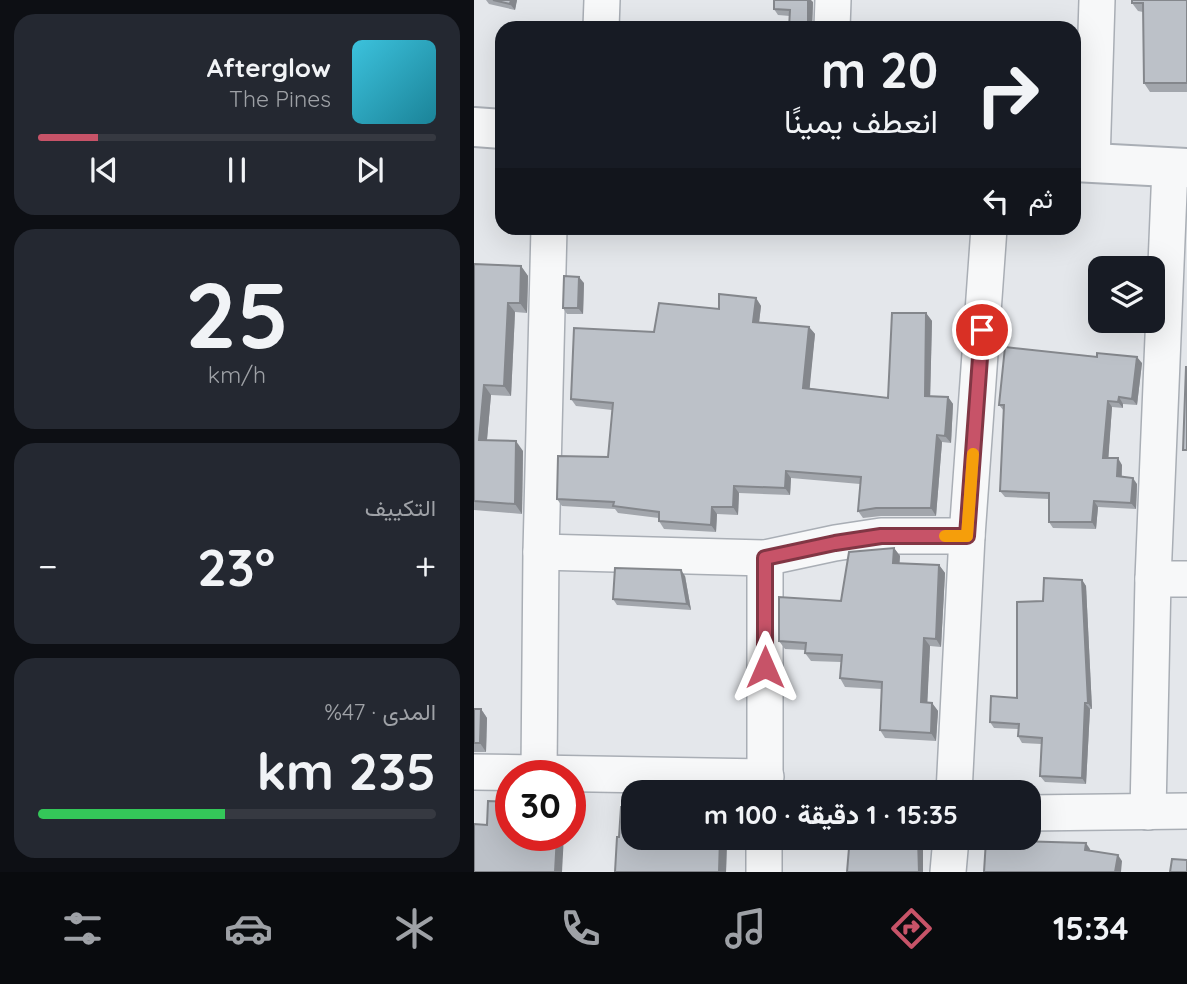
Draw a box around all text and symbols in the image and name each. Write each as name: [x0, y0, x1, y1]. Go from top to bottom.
text: 20 m: [821, 39, 938, 100]
icon: right: [962, 49, 1053, 140]
text: Afterglow: [207, 51, 331, 84]
text: The Pines: [229, 84, 331, 113]
text: انعطف يمينًا: [784, 101, 938, 141]
icon: previous: [85, 151, 123, 189]
icon: pause: [218, 151, 256, 189]
icon: next: [351, 151, 389, 189]
icon: left: [977, 182, 1015, 220]
text: ثم: [1029, 182, 1053, 215]
map controls: [1088, 256, 1165, 333]
button: layers: [1088, 256, 1165, 333]
text: 25: [185, 257, 289, 371]
pin: [952, 300, 1012, 360]
icon: arrive: [963, 311, 1001, 349]
text: km/h: [208, 360, 266, 389]
text: التكييف: [365, 493, 436, 522]
text: 23°: [197, 534, 275, 599]
text: −: [38, 542, 58, 590]
text: +: [415, 542, 436, 590]
position arrow: [728, 630, 802, 704]
text: المدى · 47%: [324, 697, 436, 726]
text: 235 km: [256, 738, 436, 803]
speed limit sign: 30: [495, 760, 586, 851]
text: 15:35 · 1 دقيقة · 100 m: [704, 798, 958, 831]
icon: filters: [58, 904, 107, 953]
icon: car: [224, 904, 273, 953]
icon: climate: [390, 904, 439, 953]
icon: phone: [556, 904, 605, 953]
icon: music: [721, 904, 770, 953]
icon: directions: [887, 904, 936, 953]
text: 15:34: [1053, 908, 1129, 948]

